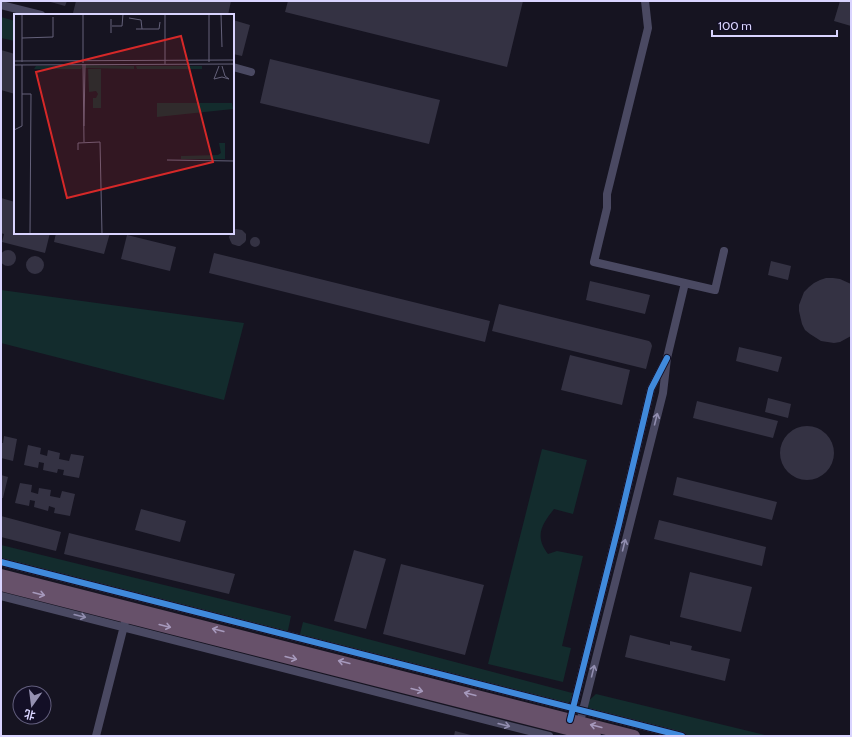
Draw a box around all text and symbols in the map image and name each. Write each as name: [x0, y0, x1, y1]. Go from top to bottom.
scale bar: [712, 12, 837, 38]
inset map: [14, 14, 234, 234]
text: 100 m: [718, 18, 752, 33]
one-way arrow: [653, 412, 660, 425]
one-way arrow: [621, 539, 629, 552]
one-way arrow: [32, 591, 45, 598]
one-way arrow: [73, 613, 86, 621]
one-way arrow: [158, 623, 171, 630]
one-way arrow: [212, 625, 225, 633]
one-way arrow: [284, 655, 297, 662]
one-way arrow: [338, 658, 351, 665]
one-way arrow: [590, 665, 597, 678]
north arrow: [12, 685, 52, 725]
one-way arrow: [410, 687, 423, 695]
one-way arrow: [464, 690, 477, 697]
text: 北: [23, 707, 37, 723]
one-way arrow: [497, 721, 510, 729]
one-way arrow: [590, 722, 603, 730]

